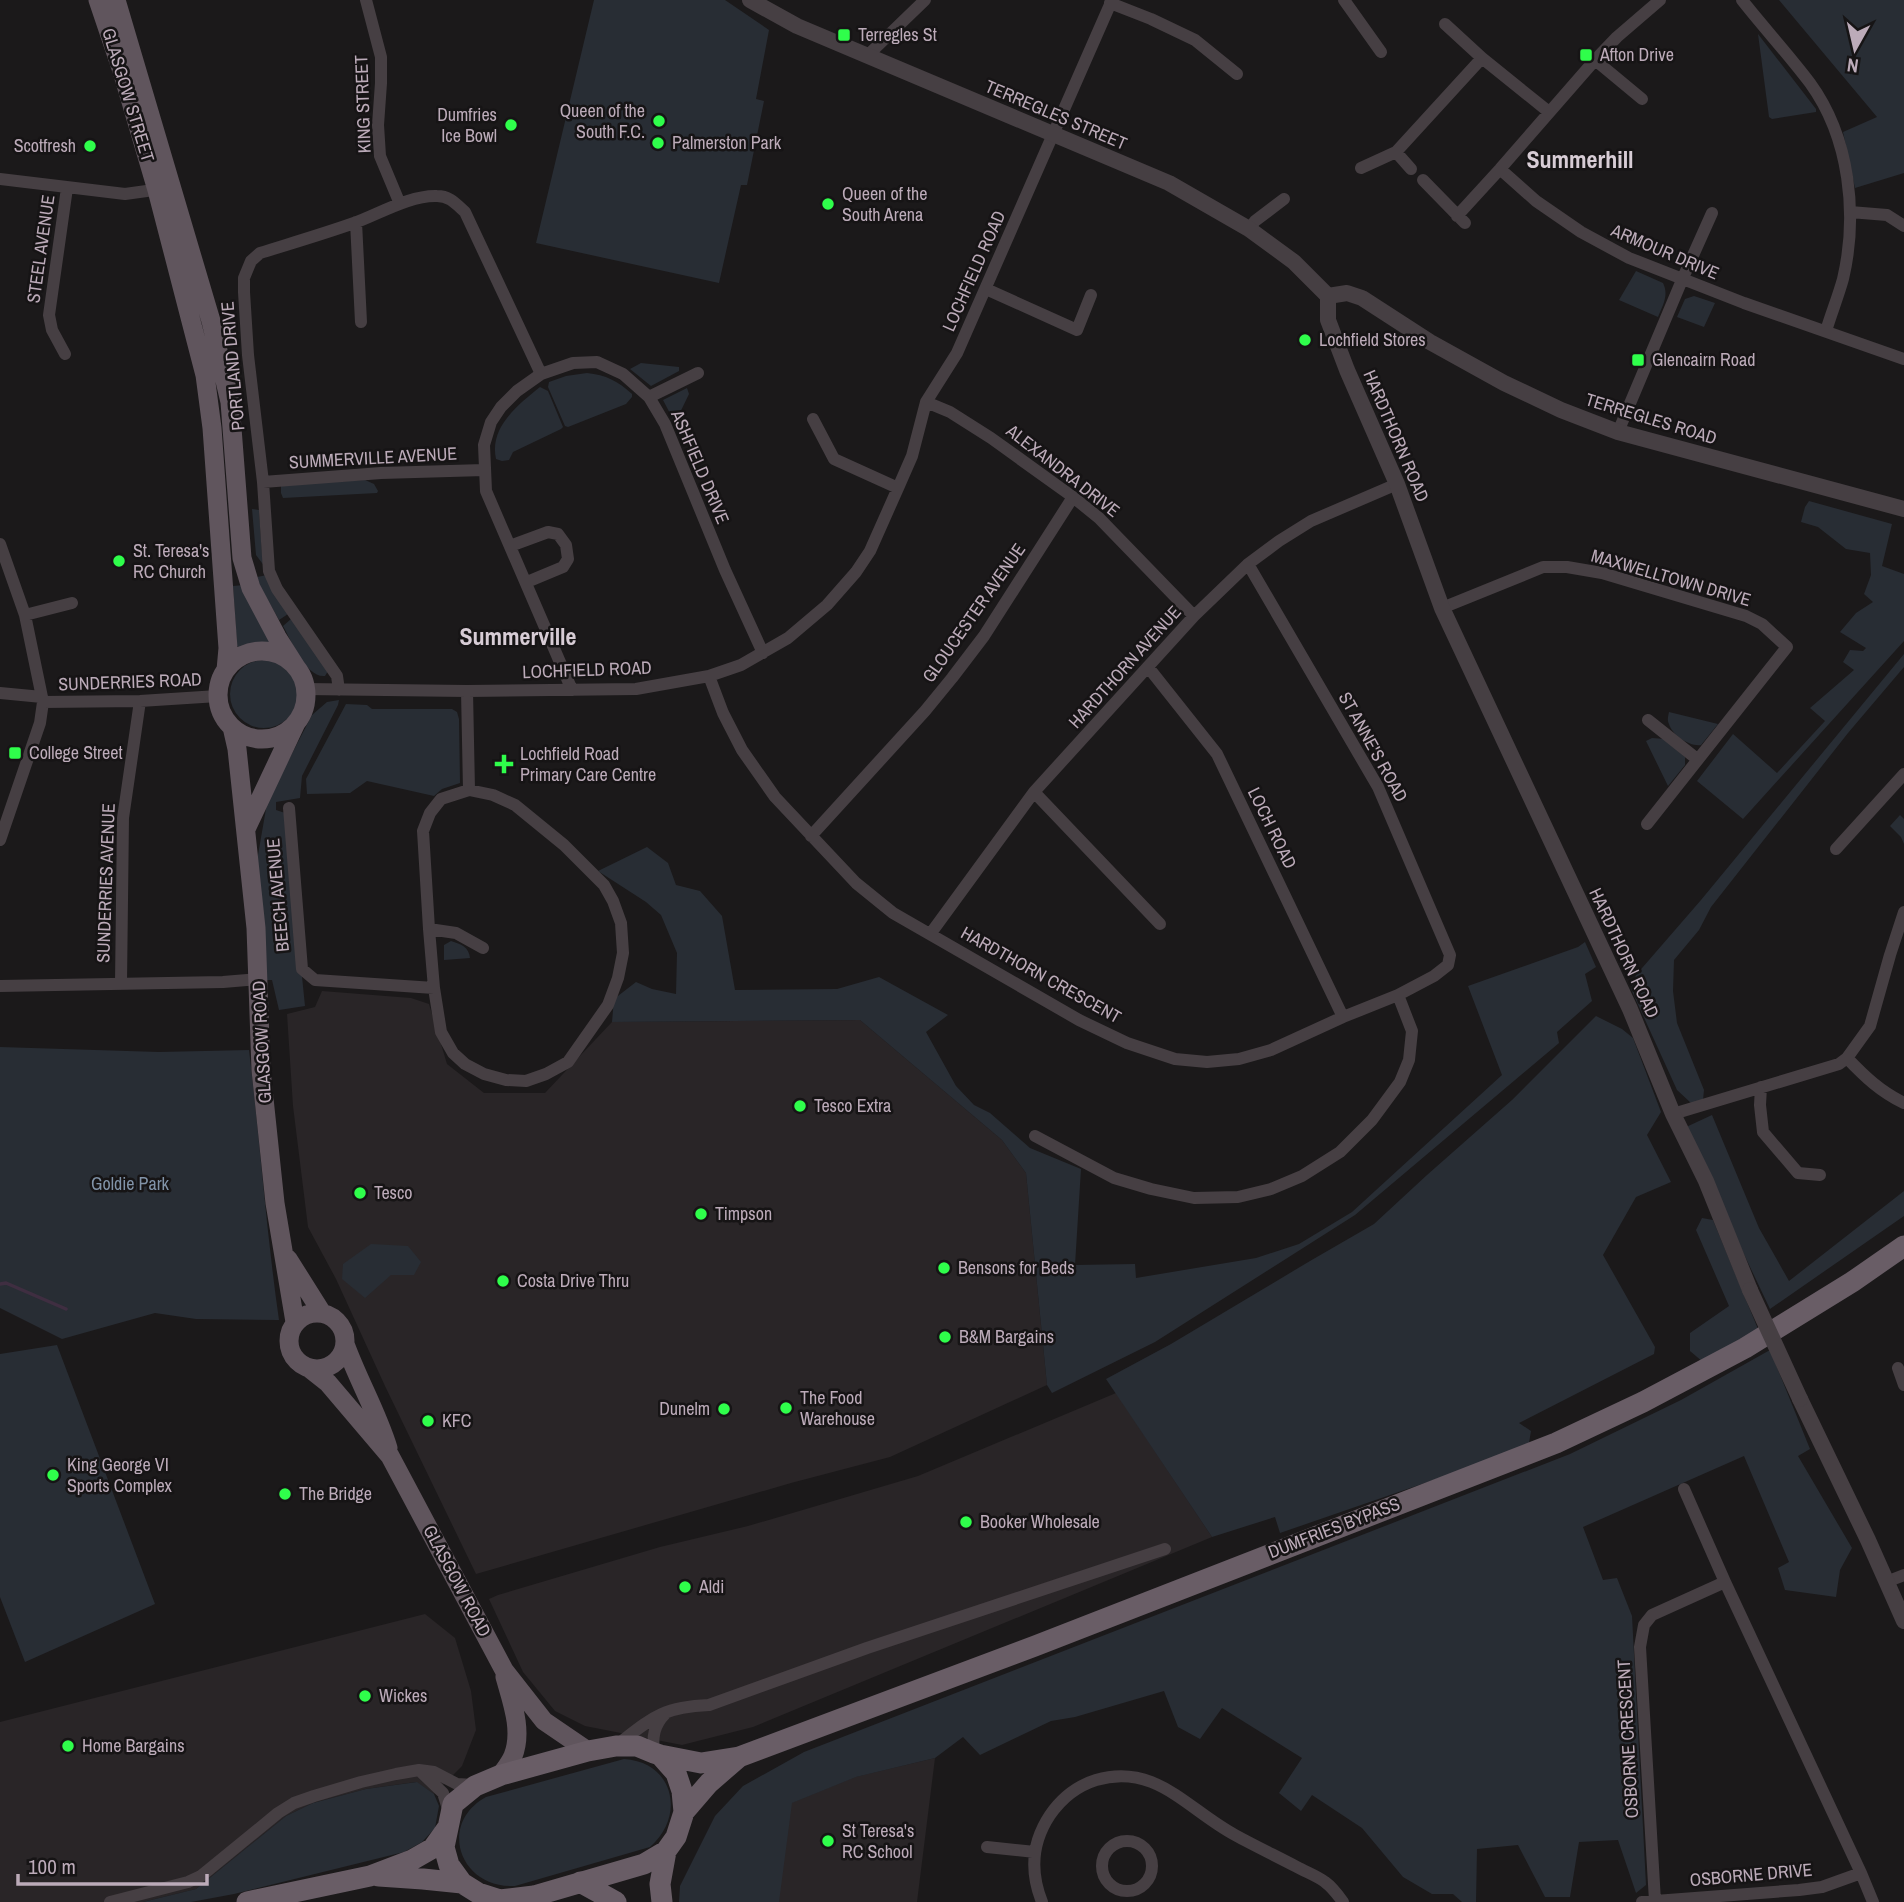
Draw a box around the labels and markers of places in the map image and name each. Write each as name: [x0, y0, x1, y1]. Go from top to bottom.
place label: Terregles St: [858, 22, 937, 47]
marker: Terregles St: [836, 27, 852, 43]
place label: Afton Drive: [1599, 42, 1674, 67]
marker: Afton Drive: [1578, 47, 1594, 63]
place label: Queen of the South F.C.: [560, 98, 645, 144]
place label: Dumfries Ice Bowl: [437, 102, 497, 148]
marker: Queen of the South F.C.: [651, 113, 667, 129]
marker: Dumfries Ice Bowl: [503, 117, 519, 133]
place label: Palmerston Park: [672, 130, 782, 155]
place label: Scotfresh: [14, 133, 76, 158]
marker: Palmerston Park: [650, 135, 666, 151]
marker: Scotfresh: [82, 138, 98, 154]
place label: Queen of the South Arena: [842, 181, 927, 227]
marker: Queen of the South Arena: [820, 196, 836, 212]
place label: Lochfield Stores: [1319, 327, 1426, 352]
marker: Lochfield Stores: [1297, 332, 1313, 348]
place label: Glencairn Road: [1652, 347, 1755, 372]
marker: Glencairn Road: [1630, 352, 1646, 368]
place label: St. Teresa's RC Church: [133, 538, 209, 584]
marker: St. Teresa's RC Church: [111, 553, 127, 569]
place label: College Street: [29, 740, 123, 765]
place label: Lochfield Road Primary Care Centre: [520, 741, 656, 787]
marker: College Street: [7, 745, 23, 761]
marker: Lochfield Road Primary Care Centre: [494, 754, 514, 774]
place label: Tesco Extra: [814, 1093, 891, 1118]
marker: Tesco Extra: [792, 1098, 808, 1114]
place label: Tesco: [374, 1180, 413, 1205]
marker: Tesco: [352, 1185, 368, 1201]
place label: Timpson: [715, 1201, 772, 1226]
marker: Timpson: [693, 1206, 709, 1222]
place label: Bensons for Beds: [958, 1255, 1075, 1280]
marker: Bensons for Beds: [936, 1260, 952, 1276]
place label: Costa Drive Thru: [517, 1268, 629, 1293]
marker: Costa Drive Thru: [495, 1273, 511, 1289]
place label: B&M Bargains: [959, 1324, 1054, 1349]
marker: B&M Bargains: [937, 1329, 953, 1345]
place label: The Food Warehouse: [800, 1385, 875, 1431]
place label: Dunelm: [659, 1396, 710, 1421]
marker: The Food Warehouse: [778, 1400, 794, 1416]
marker: Dunelm: [716, 1401, 732, 1417]
place label: KFC: [442, 1408, 472, 1433]
marker: KFC: [420, 1413, 436, 1429]
place label: King George VI Sports Complex: [67, 1452, 173, 1498]
marker: King George VI Sports Complex: [45, 1467, 61, 1483]
place label: The Bridge: [299, 1481, 372, 1506]
marker: The Bridge: [277, 1486, 293, 1502]
place label: Booker Wholesale: [980, 1509, 1100, 1534]
marker: Booker Wholesale: [958, 1514, 974, 1530]
place label: Aldi: [698, 1574, 724, 1599]
marker: Aldi: [677, 1579, 693, 1595]
place label: Wickes: [379, 1683, 427, 1708]
marker: Wickes: [357, 1688, 373, 1704]
place label: Home Bargains: [82, 1733, 185, 1758]
marker: Home Bargains: [60, 1738, 76, 1754]
place label: St Teresa's RC School: [842, 1818, 914, 1864]
marker: St Teresa's RC School: [820, 1833, 836, 1849]

